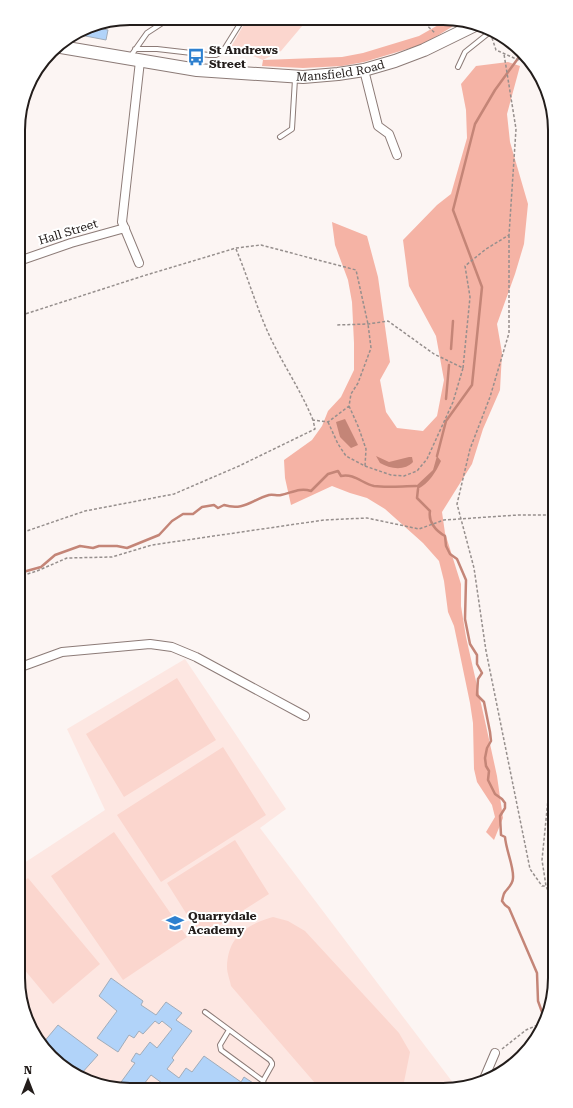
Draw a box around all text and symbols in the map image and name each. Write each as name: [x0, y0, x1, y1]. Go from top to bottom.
place label: St Andrews Street: [209, 43, 278, 71]
bus stop icon: St Andrews Street: [186, 47, 206, 67]
street label: Mansfield Road: [295, 57, 387, 84]
street label: Hall Street: [37, 216, 100, 248]
place label: Quarrydale Academy: [188, 909, 257, 937]
school or university icon: Quarrydale Academy: [165, 913, 185, 933]
north arrow: [8, 1060, 48, 1100]
text: N: [24, 1064, 33, 1077]

